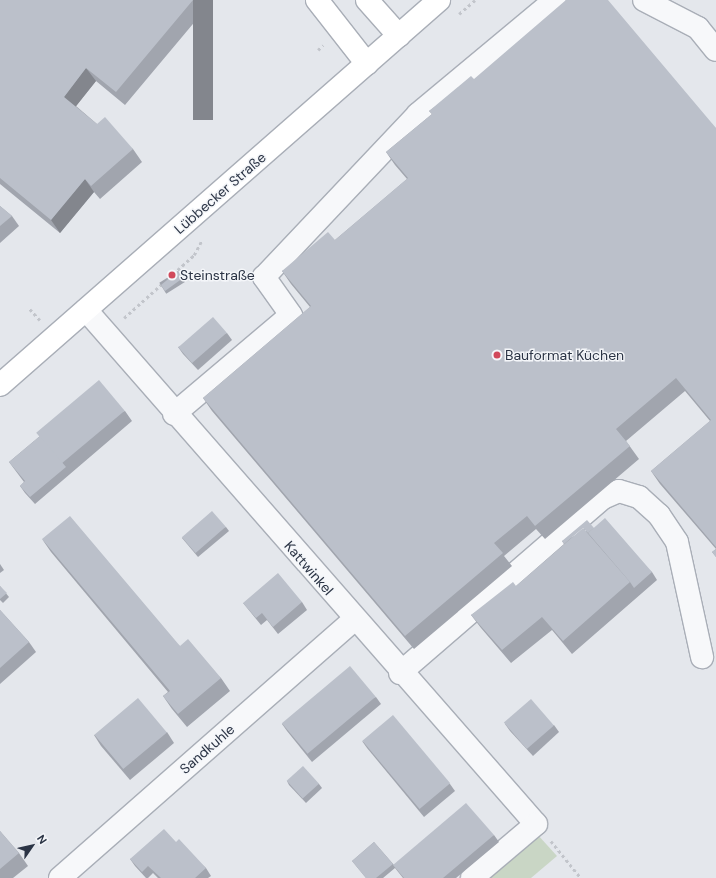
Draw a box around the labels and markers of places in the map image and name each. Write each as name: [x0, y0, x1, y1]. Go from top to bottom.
place label: Steinstraße: [180, 267, 255, 283]
marker: Steinstraße: [167, 270, 177, 280]
place label: Bauformat Küchen: [505, 347, 624, 363]
marker: Bauformat Küchen: [492, 350, 502, 360]

